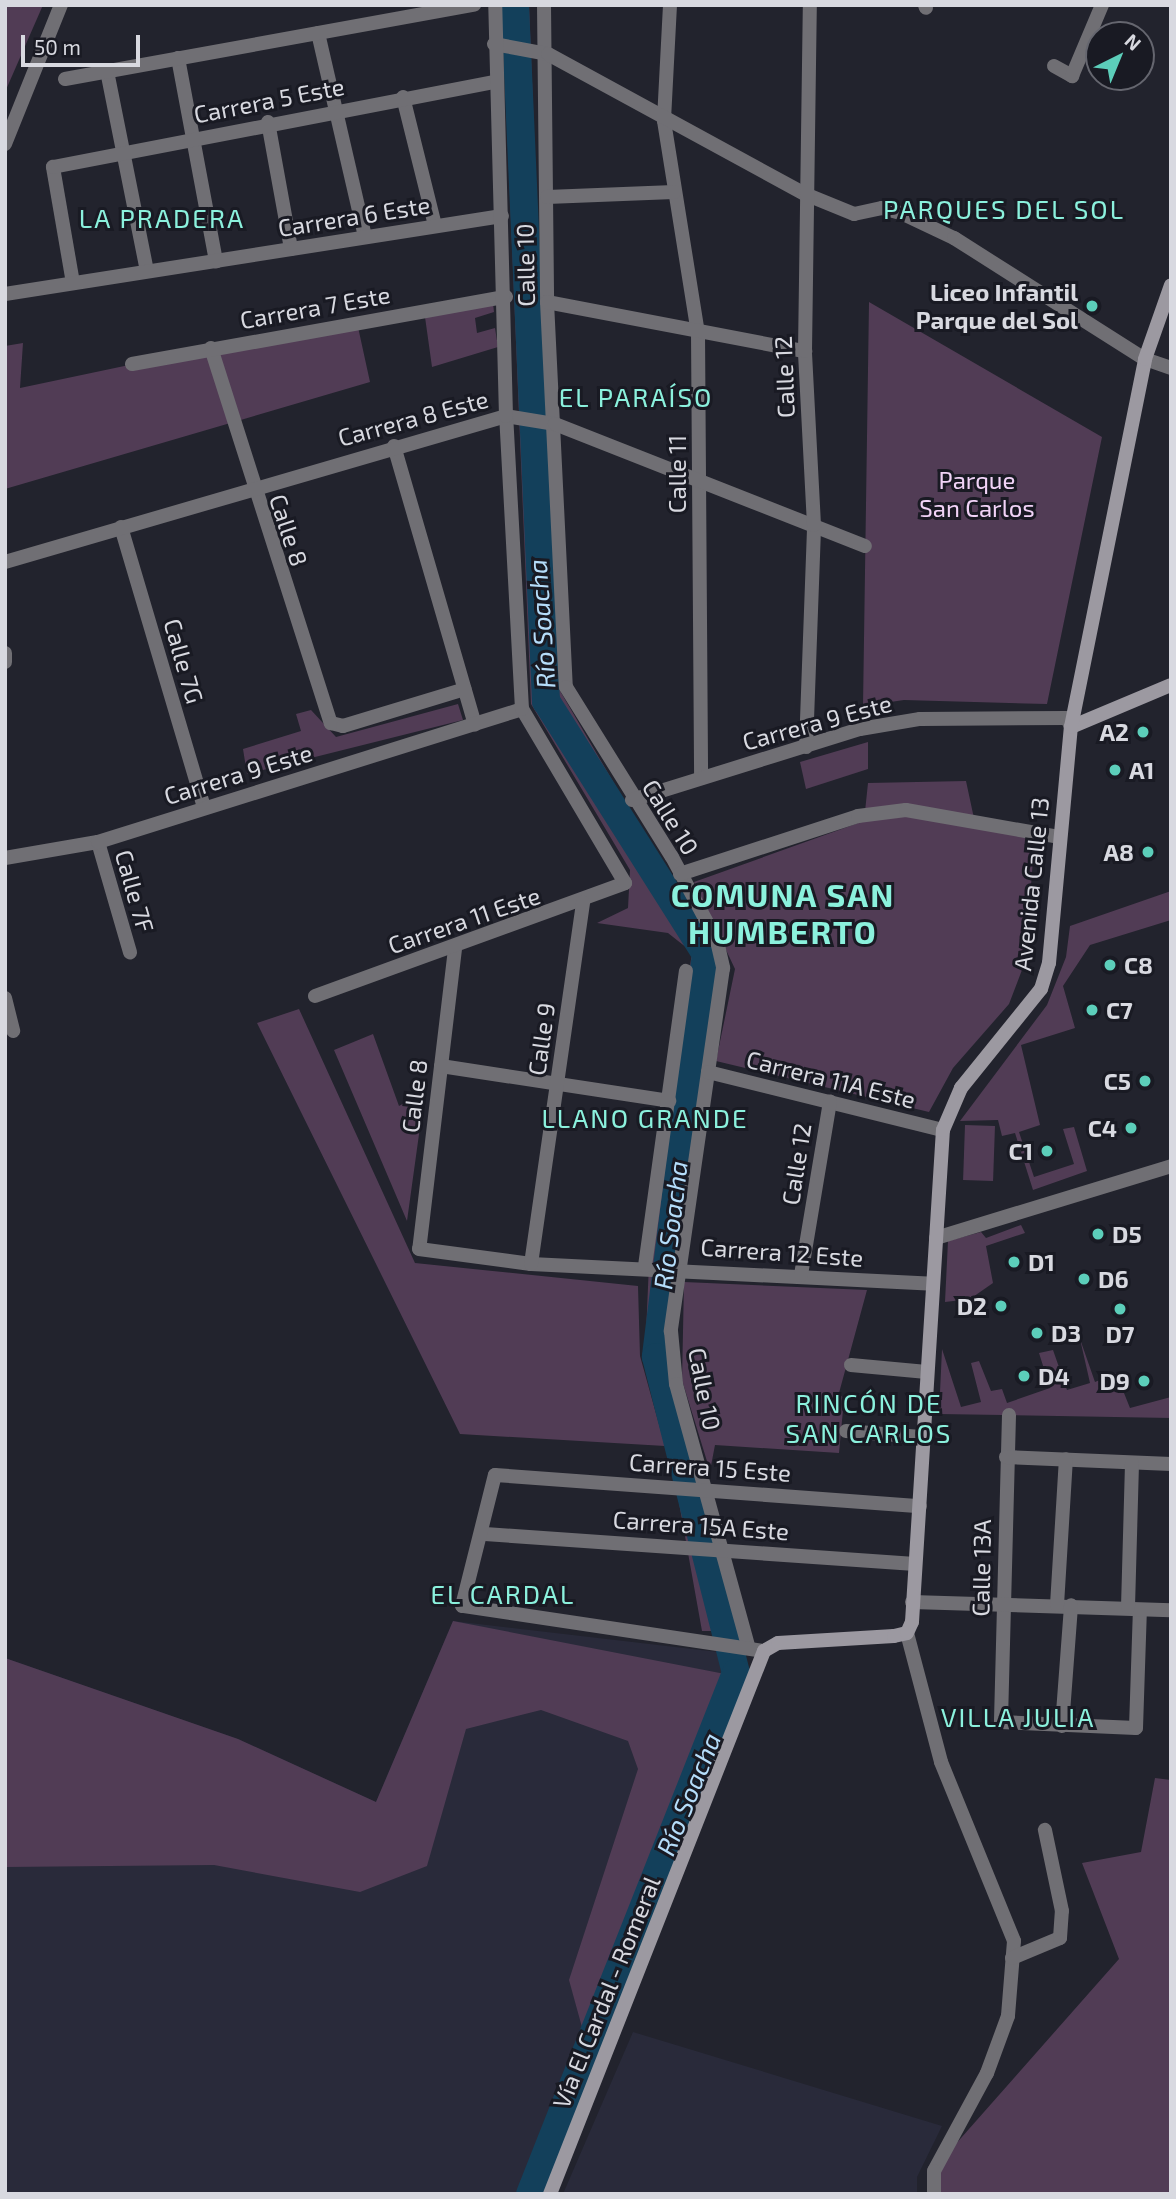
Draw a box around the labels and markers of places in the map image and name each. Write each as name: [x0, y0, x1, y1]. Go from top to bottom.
place label: Liceo Infantil Parque del Sol: [915, 278, 1078, 334]
marker: Liceo Infantil Parque del Sol: [1084, 298, 1100, 314]
place label: A2: [1099, 718, 1129, 746]
marker: A2: [1135, 724, 1151, 740]
place label: A1: [1129, 756, 1154, 784]
marker: A1: [1107, 762, 1123, 778]
place label: A8: [1103, 838, 1134, 866]
marker: A8: [1140, 844, 1156, 860]
place label: C8: [1124, 951, 1153, 979]
marker: C8: [1102, 957, 1118, 973]
place label: C7: [1106, 996, 1133, 1024]
marker: C7: [1084, 1002, 1100, 1018]
place label: C5: [1104, 1067, 1131, 1095]
marker: C5: [1137, 1073, 1153, 1089]
place label: C4: [1088, 1114, 1117, 1142]
marker: C4: [1123, 1120, 1139, 1136]
place label: C1: [1009, 1137, 1033, 1165]
marker: C1: [1039, 1143, 1055, 1159]
place label: D5: [1112, 1220, 1142, 1248]
marker: D5: [1090, 1226, 1106, 1242]
place label: D1: [1028, 1248, 1055, 1276]
marker: D1: [1006, 1254, 1022, 1270]
place label: D6: [1098, 1265, 1129, 1293]
marker: D6: [1076, 1271, 1092, 1287]
place label: D2: [957, 1292, 987, 1320]
marker: D2: [993, 1298, 1009, 1314]
marker: D7: [1112, 1301, 1128, 1317]
place label: D3: [1051, 1319, 1081, 1347]
place label: D7: [1105, 1320, 1135, 1348]
marker: D3: [1029, 1325, 1045, 1341]
place label: D4: [1038, 1362, 1070, 1390]
place label: D9: [1099, 1367, 1130, 1395]
marker: D4: [1016, 1368, 1032, 1384]
marker: D9: [1136, 1373, 1152, 1389]

